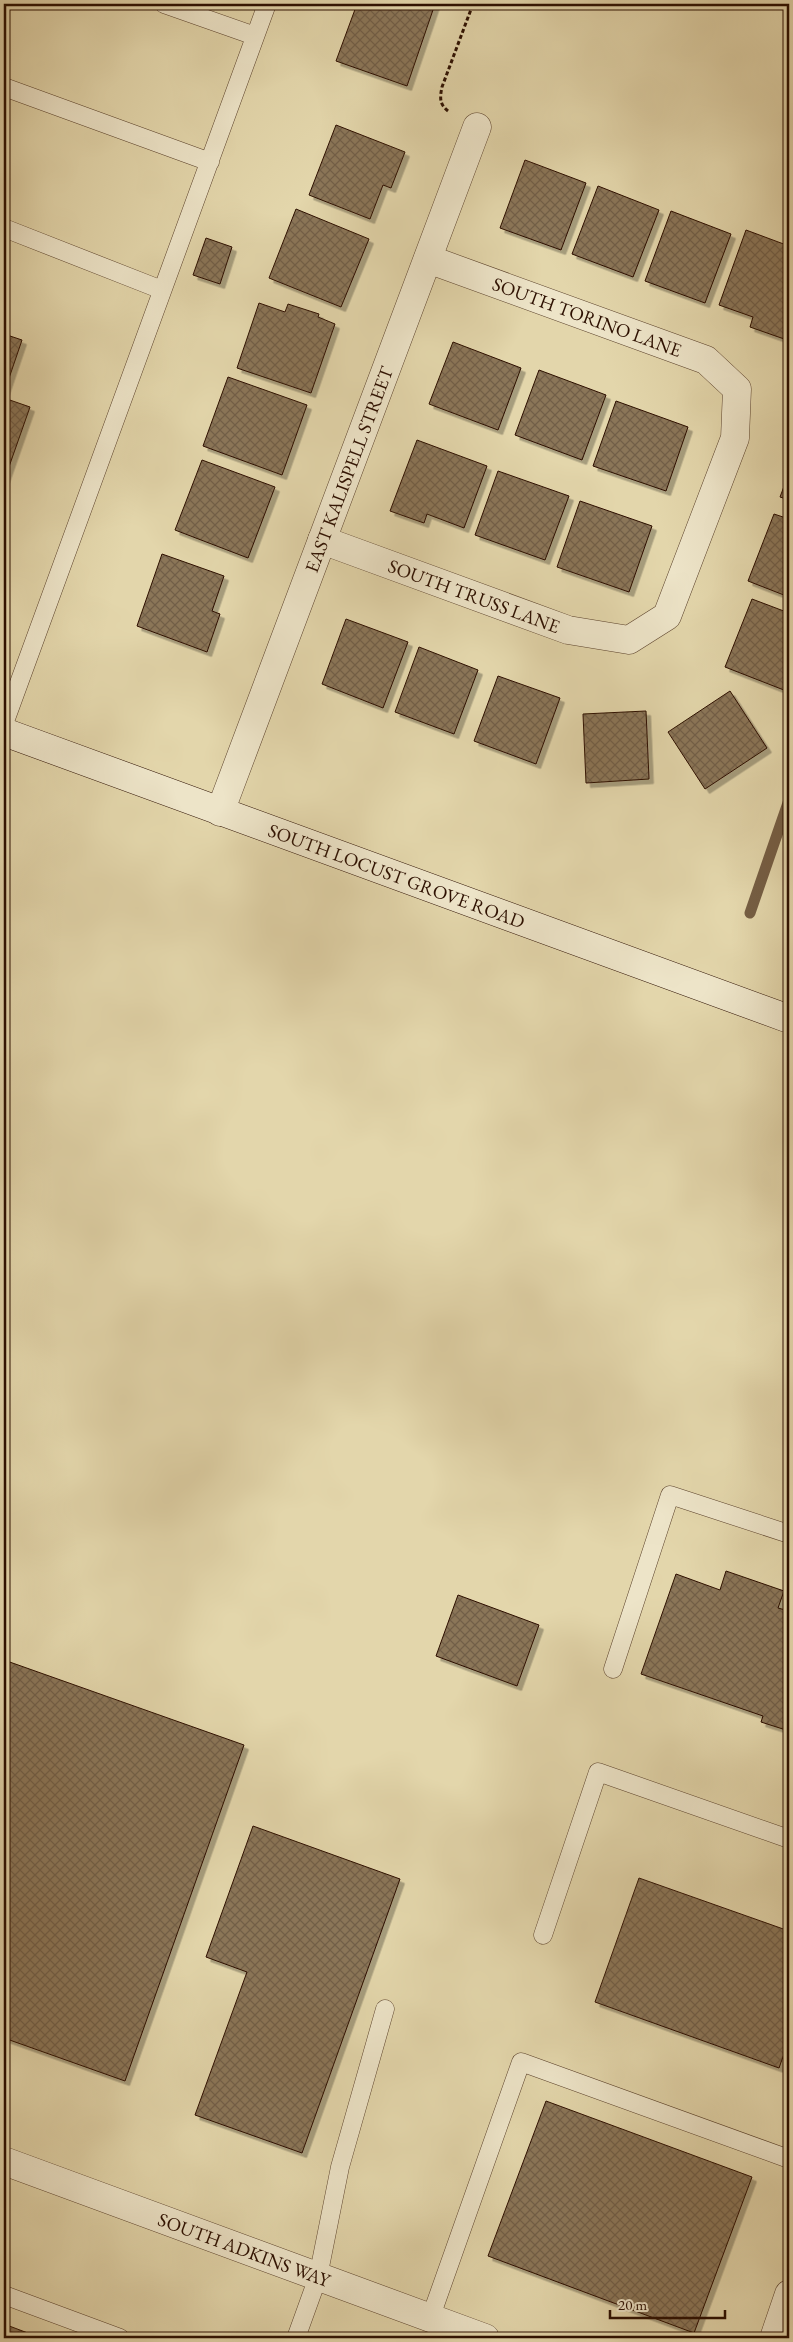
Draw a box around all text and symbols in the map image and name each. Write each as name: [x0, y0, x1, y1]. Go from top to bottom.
street label: SOUTH TORINO LANE: [489, 271, 685, 363]
street label: EAST KALISPELL STREET: [299, 362, 399, 576]
street label: SOUTH TRUSS LANE: [385, 553, 564, 639]
street label: SOUTH LOCUST GROVE ROAD: [265, 817, 528, 934]
street label: SOUTH ADKINS WAY: [155, 2206, 335, 2293]
scale bar: [610, 2287, 726, 2319]
text: 20 m: [618, 2295, 647, 2314]

